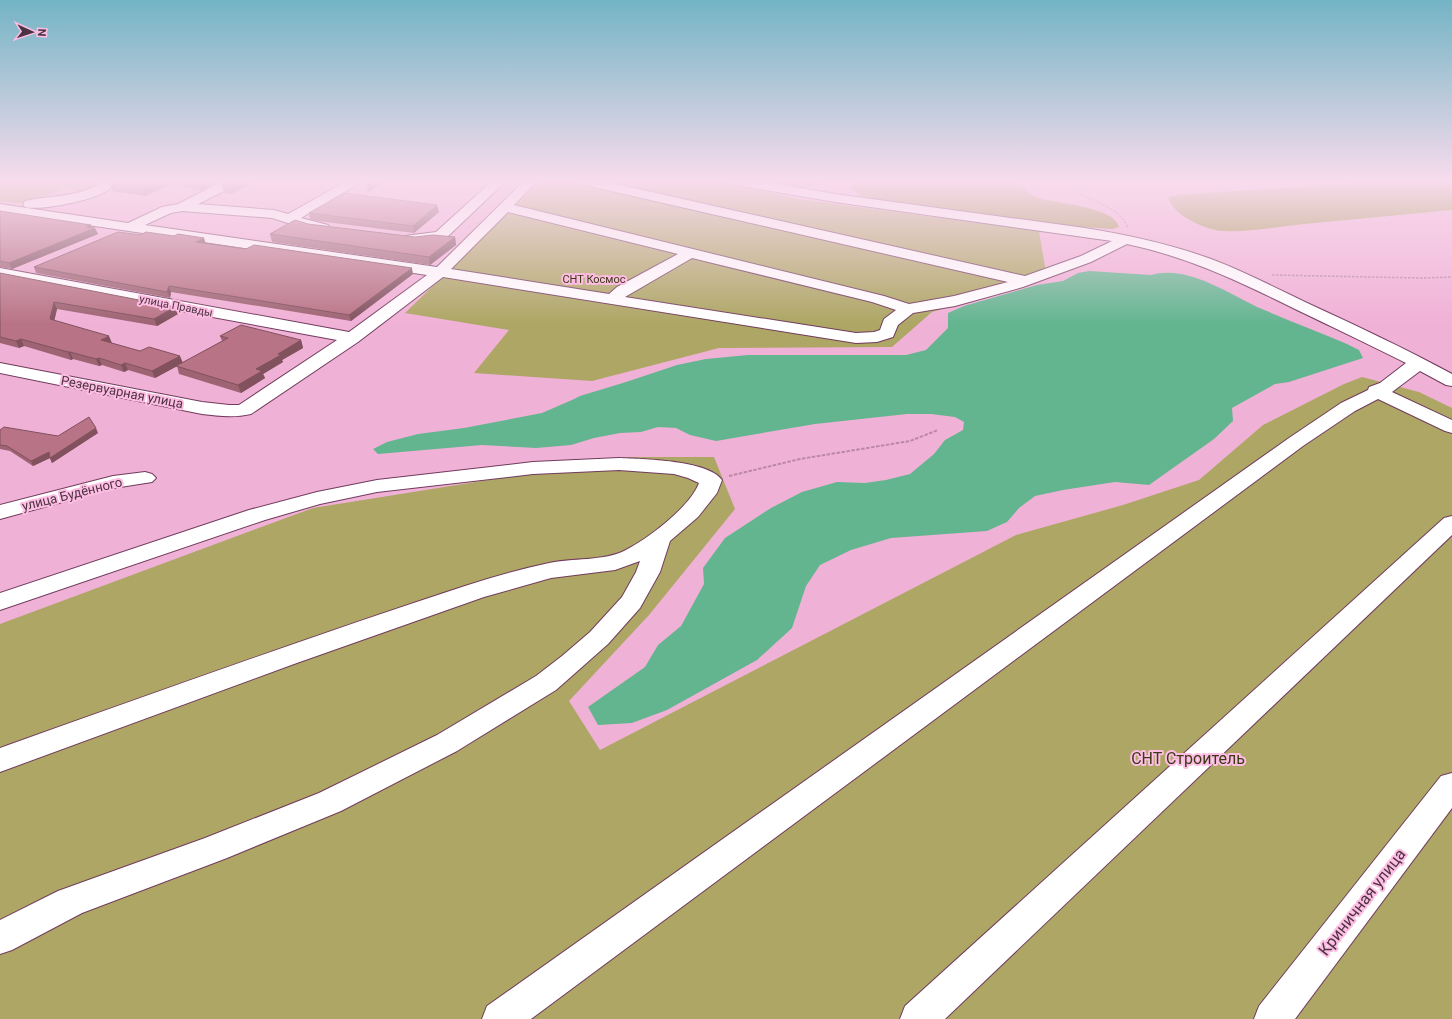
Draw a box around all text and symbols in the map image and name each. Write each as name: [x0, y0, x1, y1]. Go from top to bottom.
north arrow: [12, 12, 52, 52]
text: N: [35, 28, 48, 37]
park label: СНТ Космос: [562, 273, 626, 286]
street label: улица Правды: [138, 293, 214, 319]
street label: Резервуарная улица: [60, 373, 184, 411]
street label: улица Будённого: [20, 474, 124, 514]
park label: СНТ Строитель: [1131, 749, 1245, 768]
street label: Криничная улица: [1314, 845, 1410, 959]

